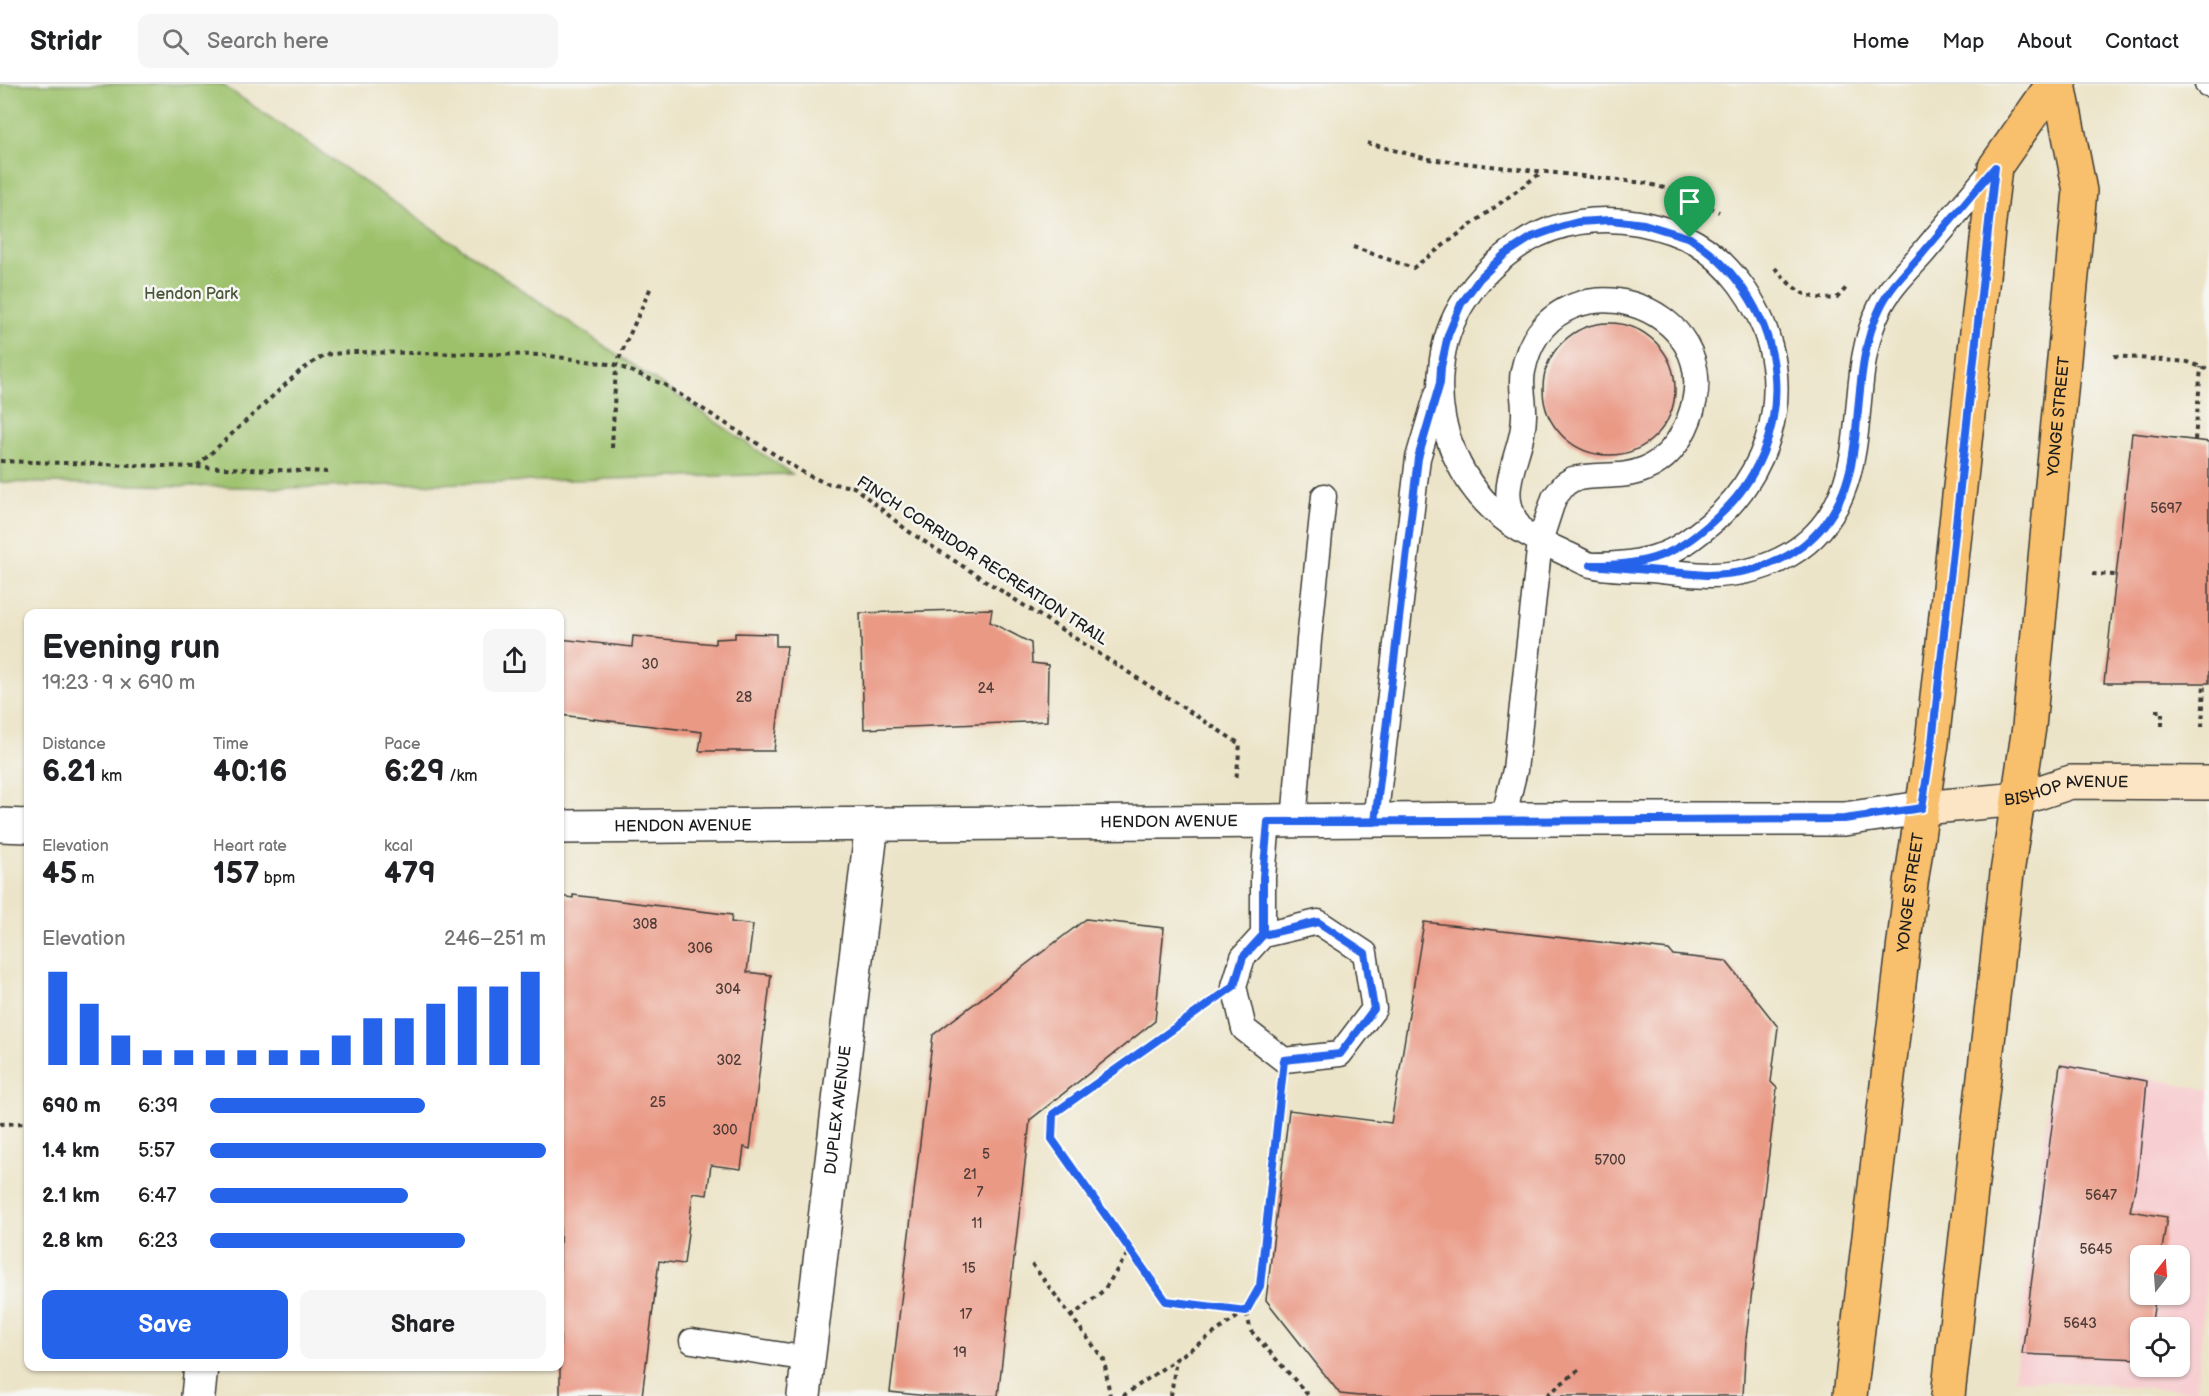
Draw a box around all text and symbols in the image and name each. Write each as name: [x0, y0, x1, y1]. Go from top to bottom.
search box: [138, 14, 558, 68]
text: Stridr: [30, 25, 102, 58]
icon: search: [159, 25, 192, 58]
text: Search here: [207, 28, 329, 55]
text: Home: [1852, 29, 1909, 54]
text: Map: [1942, 29, 1984, 54]
text: About: [2017, 29, 2072, 54]
text: Contact: [2105, 29, 2179, 54]
pin: [1664, 176, 1715, 238]
icon: arrive: [1673, 185, 1706, 218]
park label: Hendon Park: [144, 285, 238, 304]
street label: YONGE STREET: [2043, 355, 2074, 478]
street label: FINCH CORRIDOR RECREATION TRAIL: [853, 473, 1112, 650]
house number: 5697: [2150, 500, 2182, 517]
text: Evening run: [42, 628, 220, 668]
button: share: [483, 629, 546, 692]
house number: 30: [642, 656, 658, 673]
text: 19:23 · 9 × 690 m: [42, 671, 195, 695]
house number: 24: [978, 680, 995, 697]
house number: 28: [736, 689, 752, 706]
text: Distance: [42, 735, 106, 754]
text: Time: [213, 735, 248, 754]
text: Pace: [384, 735, 420, 754]
text: 6.21: [42, 754, 97, 790]
text: 40:16: [213, 754, 287, 790]
text: 6:29: [384, 754, 445, 790]
text: km: [97, 767, 122, 786]
text: /km: [445, 767, 478, 786]
street label: BISHOP AVENUE: [2003, 772, 2128, 810]
street label: HENDON AVENUE: [1100, 812, 1238, 832]
street label: HENDON AVENUE: [614, 816, 752, 836]
street label: YONGE STREET: [1893, 831, 1928, 955]
text: Elevation: [42, 837, 109, 856]
text: Heart rate: [213, 837, 287, 856]
text: kcal: [384, 837, 413, 856]
text: 45: [42, 856, 77, 892]
text: 157: [213, 856, 260, 892]
text: 479: [384, 856, 436, 892]
text: m: [77, 869, 95, 888]
text: bpm: [260, 869, 295, 888]
house number: 308: [632, 916, 658, 933]
text: Elevation: [42, 927, 125, 951]
text: 246–251 m: [444, 927, 546, 951]
house number: 306: [687, 940, 713, 957]
house number: 304: [715, 981, 741, 998]
street label: DUPLEX AVENUE: [821, 1044, 855, 1176]
house number: 302: [716, 1052, 742, 1069]
text: 690 m: [42, 1094, 101, 1118]
text: 6:39: [138, 1094, 178, 1118]
house number: 25: [650, 1094, 666, 1111]
house number: 300: [712, 1122, 738, 1139]
text: 1.4 km: [42, 1139, 100, 1163]
text: 5:57: [138, 1139, 175, 1163]
house number: 5: [982, 1146, 990, 1163]
house number: 5700: [1594, 1152, 1626, 1169]
house number: 21: [963, 1166, 977, 1183]
text: 2.1 km: [42, 1184, 100, 1208]
text: 6:47: [138, 1184, 176, 1208]
house number: 7: [977, 1184, 984, 1201]
house number: 5647: [2085, 1187, 2117, 1204]
house number: 11: [972, 1215, 982, 1232]
text: 2.8 km: [42, 1229, 103, 1253]
text: 6:23: [138, 1229, 178, 1253]
house number: 5645: [2079, 1241, 2113, 1258]
north arrow: [2130, 1245, 2190, 1305]
map controls: [2130, 1245, 2190, 1377]
house number: 15: [962, 1260, 976, 1277]
button: Save: [42, 1290, 288, 1359]
button: Share: [300, 1290, 546, 1359]
house number: 17: [960, 1306, 972, 1323]
house number: 5643: [2063, 1315, 2097, 1332]
button: locate: [2130, 1317, 2190, 1377]
house number: 19: [953, 1344, 967, 1361]

